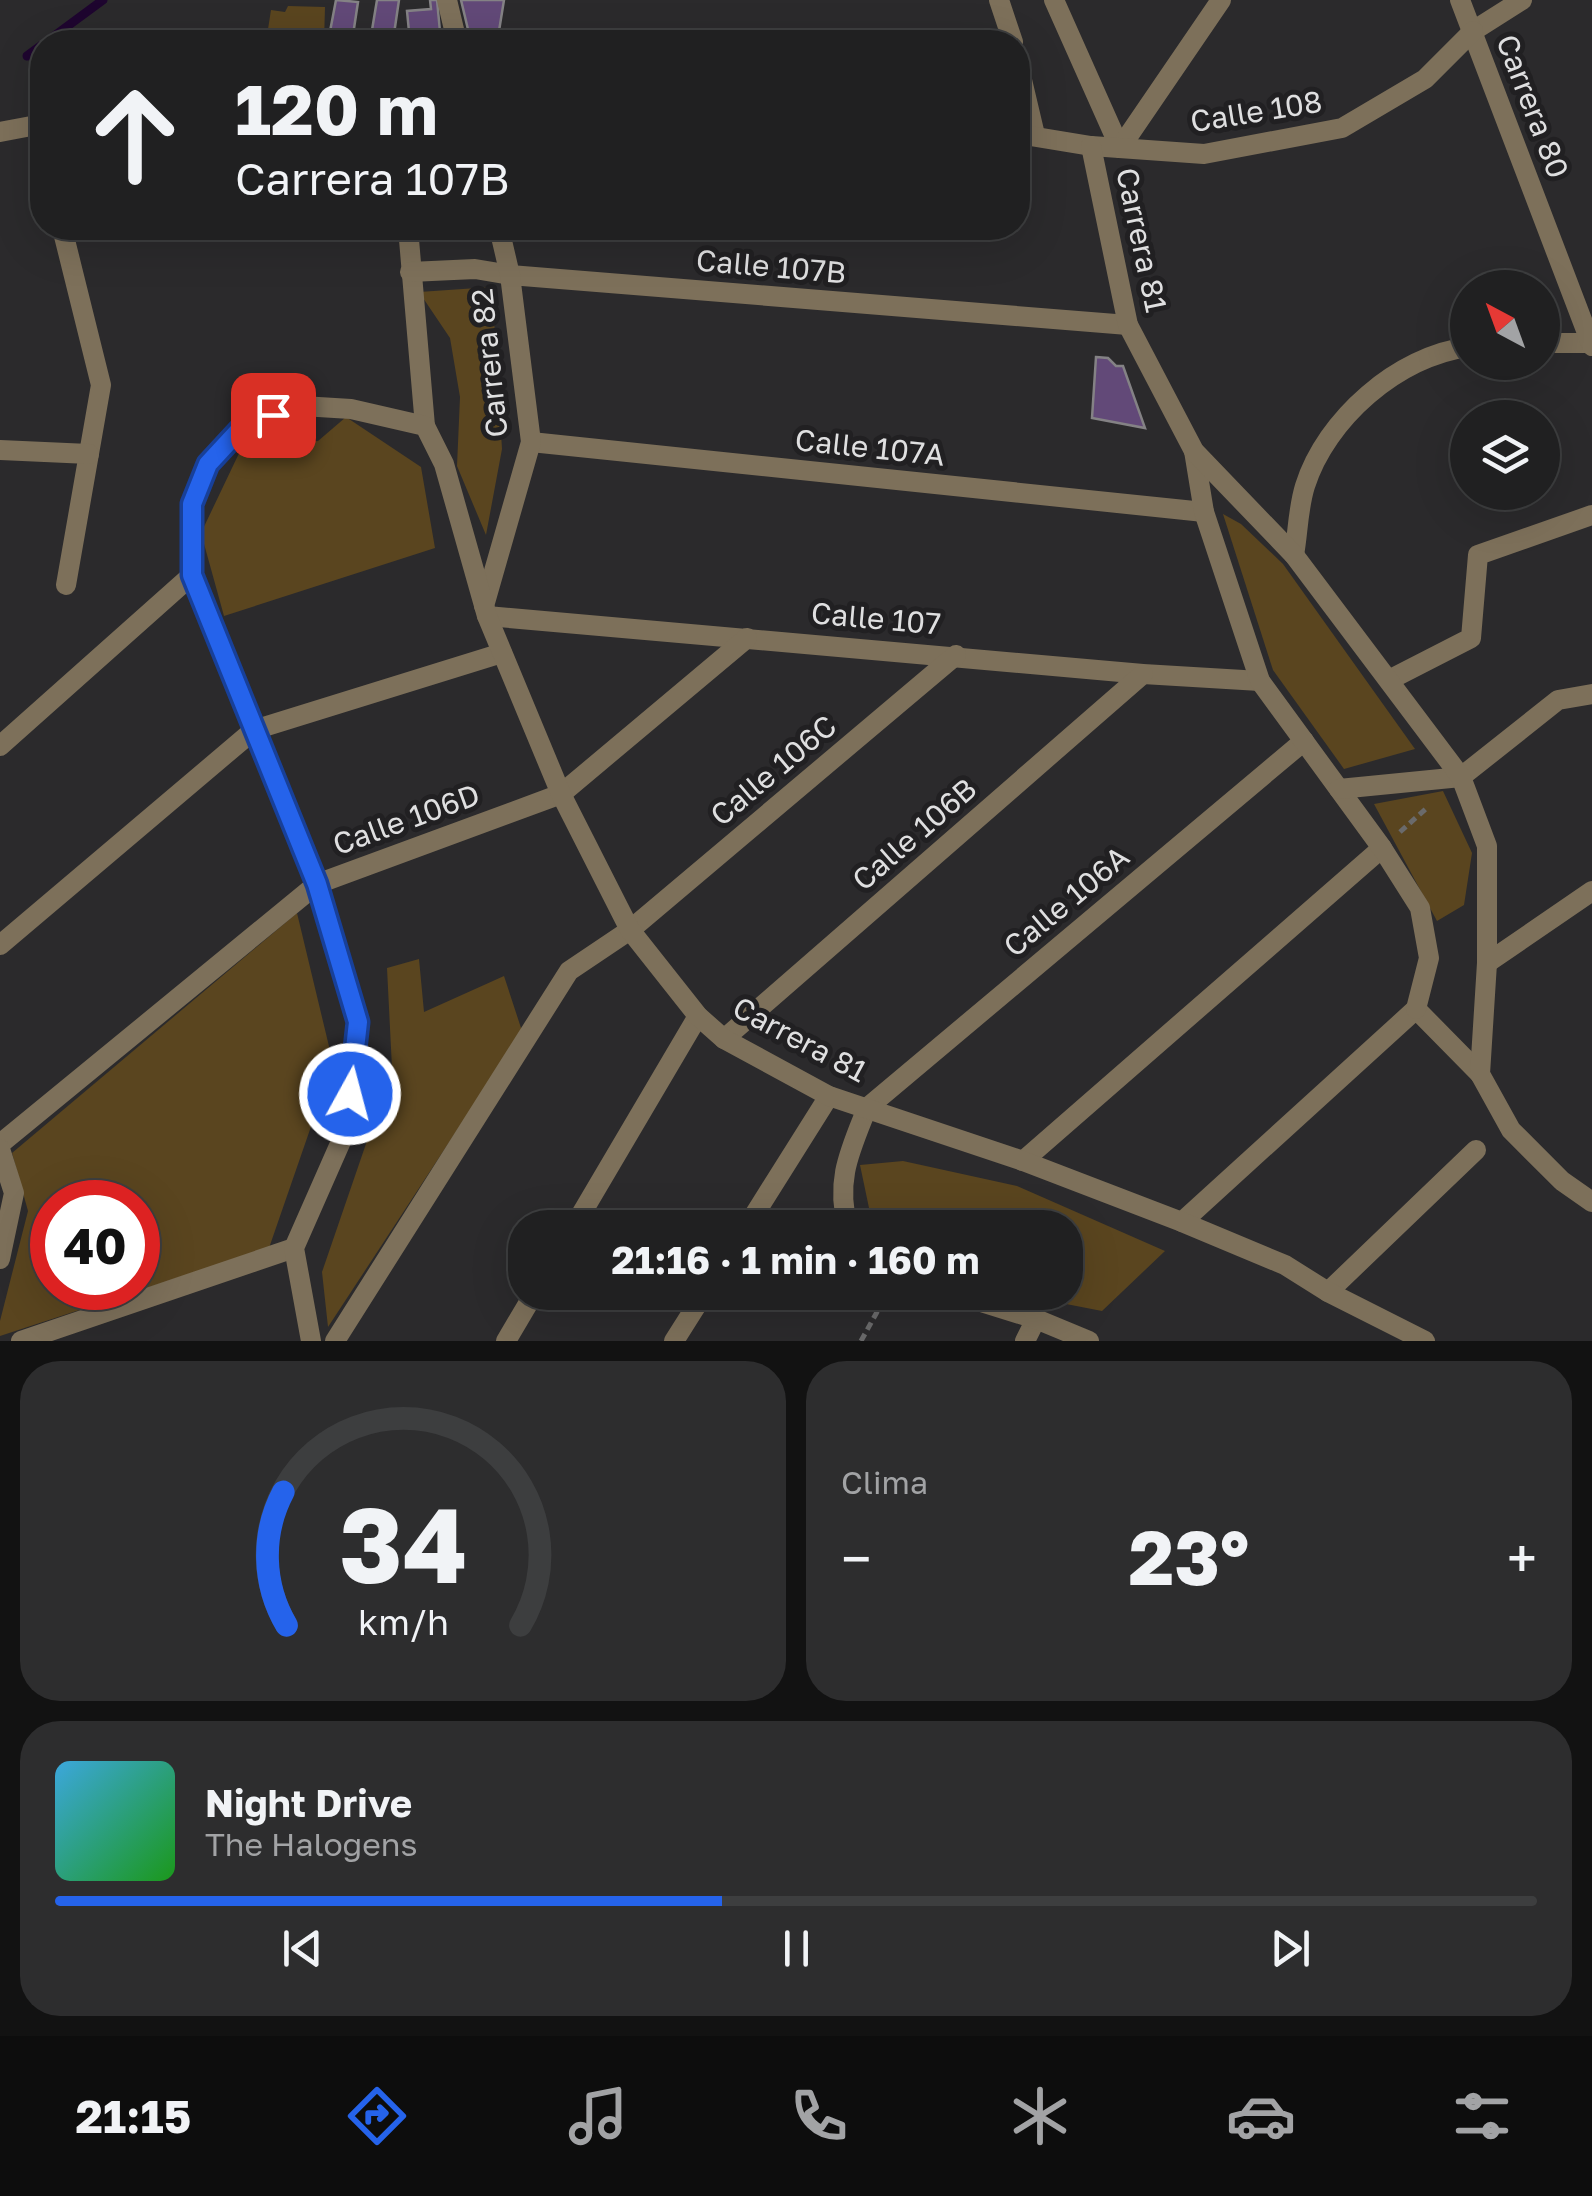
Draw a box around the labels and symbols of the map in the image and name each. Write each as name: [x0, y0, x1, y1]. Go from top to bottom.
street label: Carrera 80: [1489, 29, 1577, 183]
street label: Calle 108: [1188, 83, 1324, 139]
street label: Carrera 81: [1109, 165, 1175, 315]
street label: Calle 107B: [695, 242, 847, 290]
north arrow: [1450, 270, 1560, 380]
street label: Carrera 82: [463, 287, 515, 439]
pin: [231, 373, 316, 458]
street label: Calle 107A: [793, 421, 947, 473]
street label: Calle 107: [810, 594, 942, 642]
street label: Calle 106C: [703, 707, 843, 833]
street label: Calle 106B: [845, 770, 983, 898]
street label: Calle 106D: [328, 776, 484, 862]
street label: Calle 106A: [996, 838, 1136, 964]
street label: Carrera 81: [727, 989, 873, 1089]
position arrow: [298, 1042, 402, 1146]
speed limit sign: 40: [30, 1180, 160, 1310]

